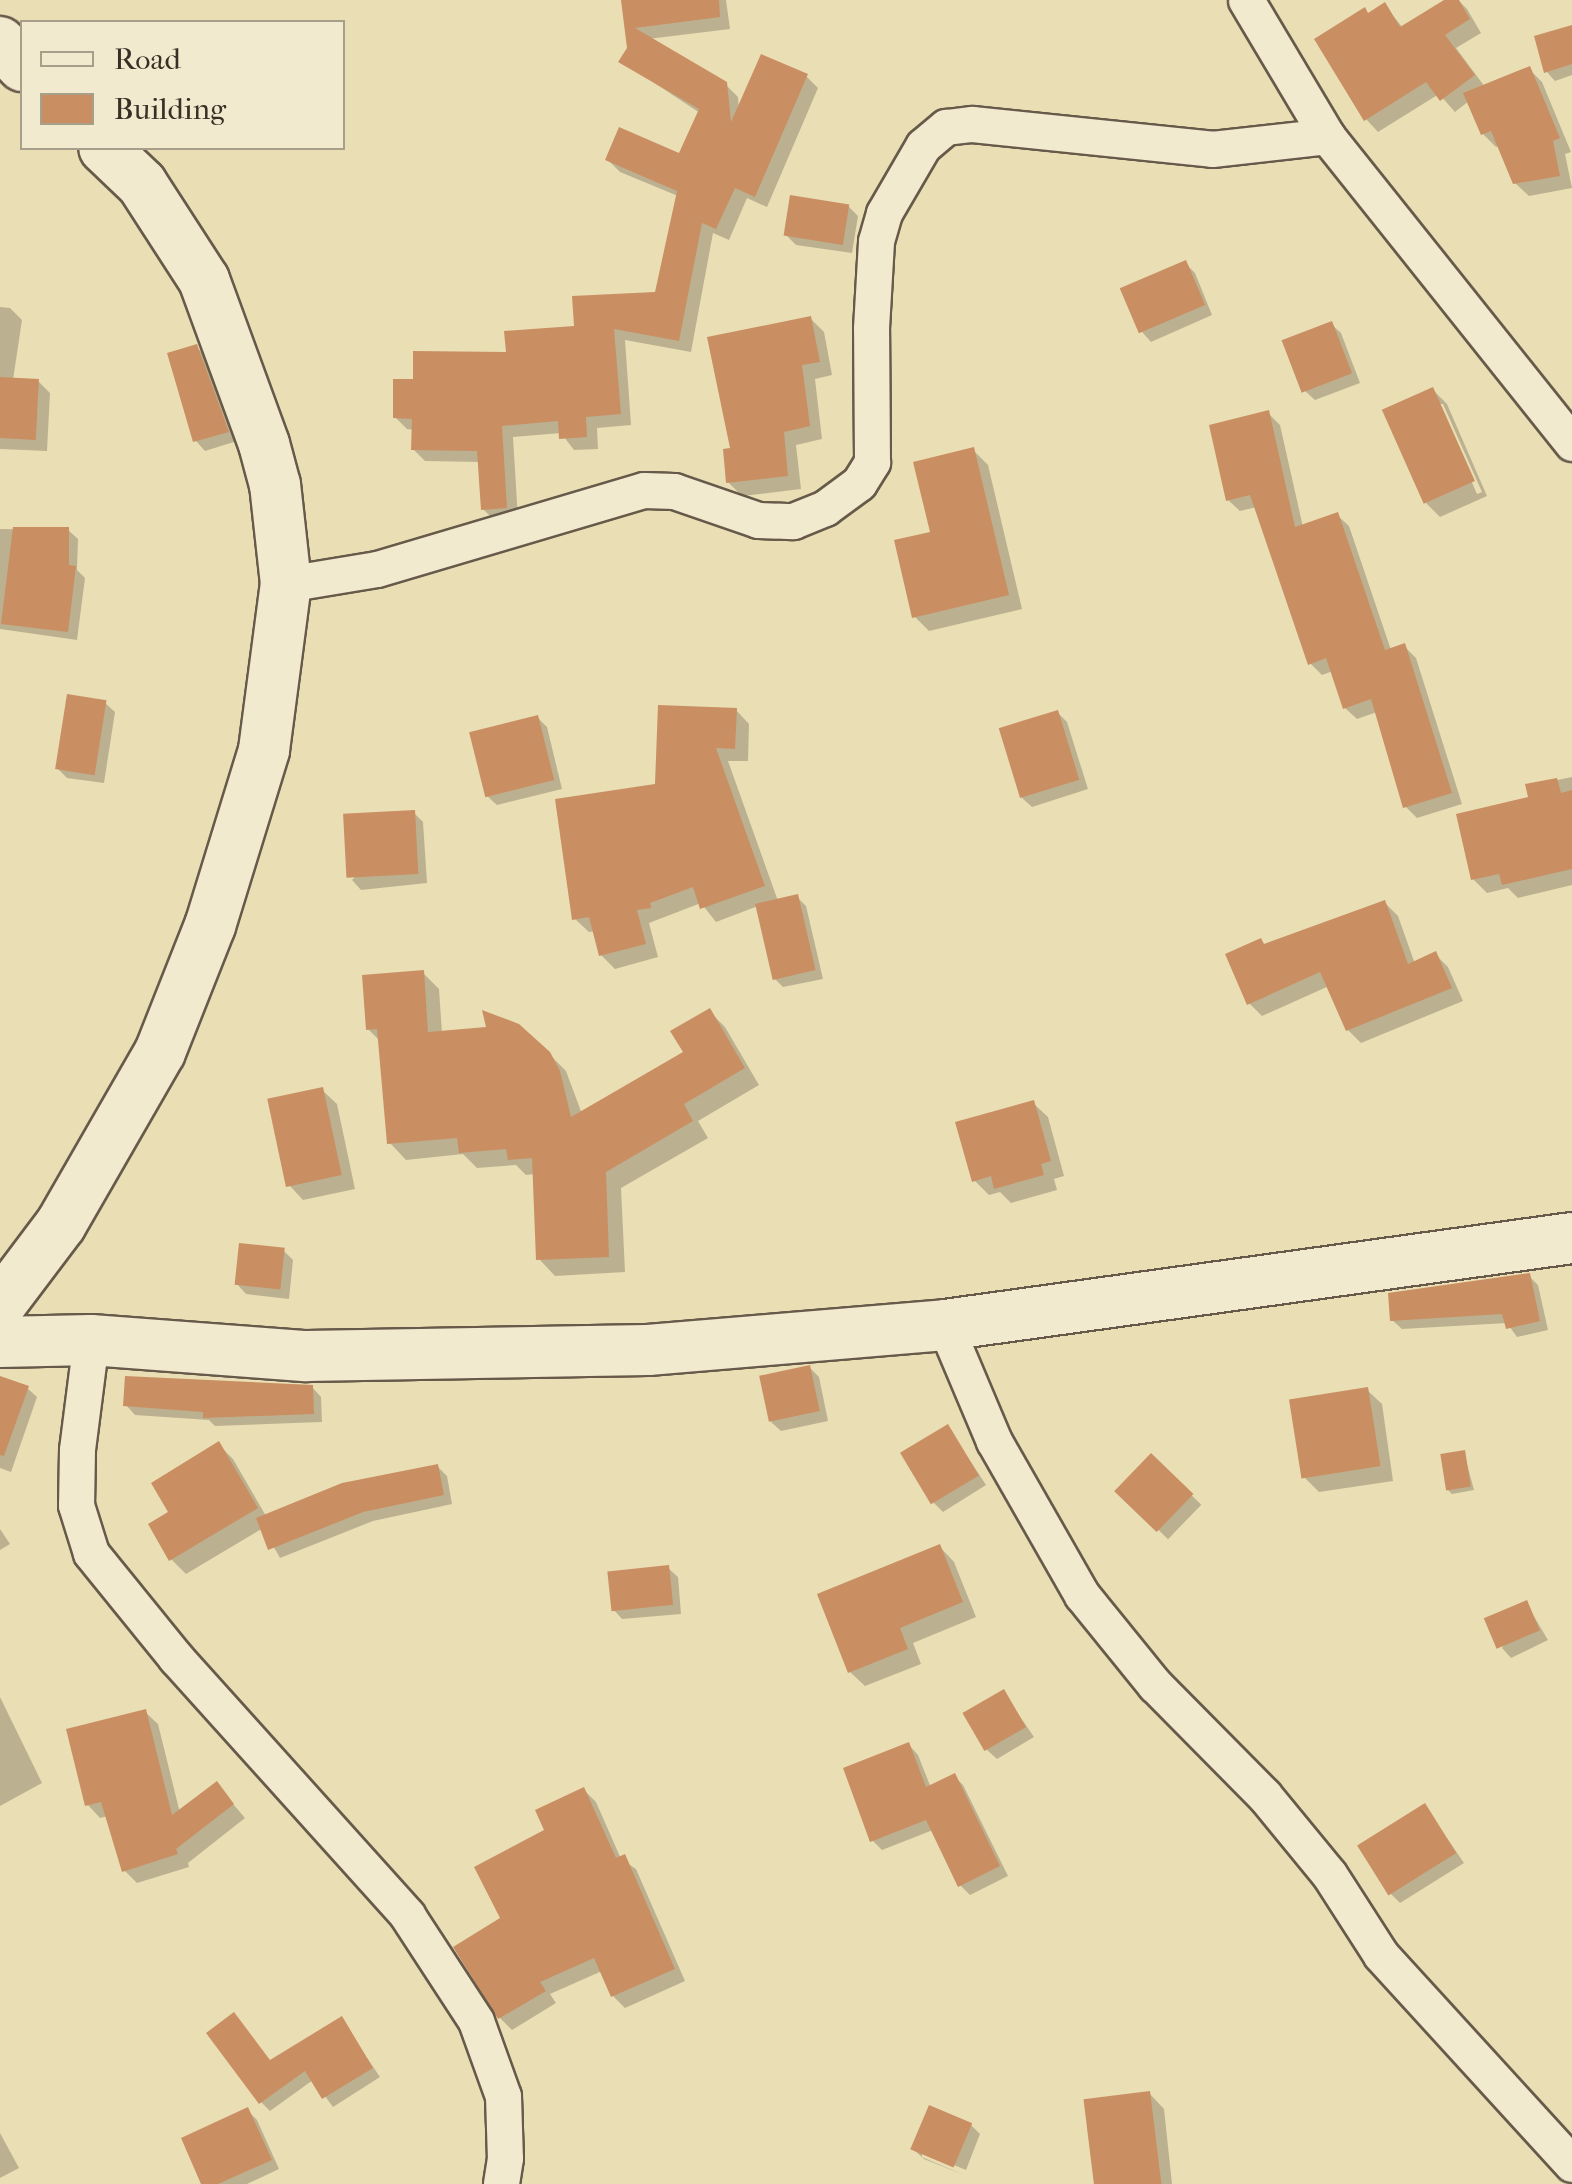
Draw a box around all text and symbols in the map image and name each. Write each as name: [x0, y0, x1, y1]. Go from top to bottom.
legend: [20, 20, 345, 150]
text: Road: [114, 42, 181, 77]
text: Building: [114, 92, 226, 127]

